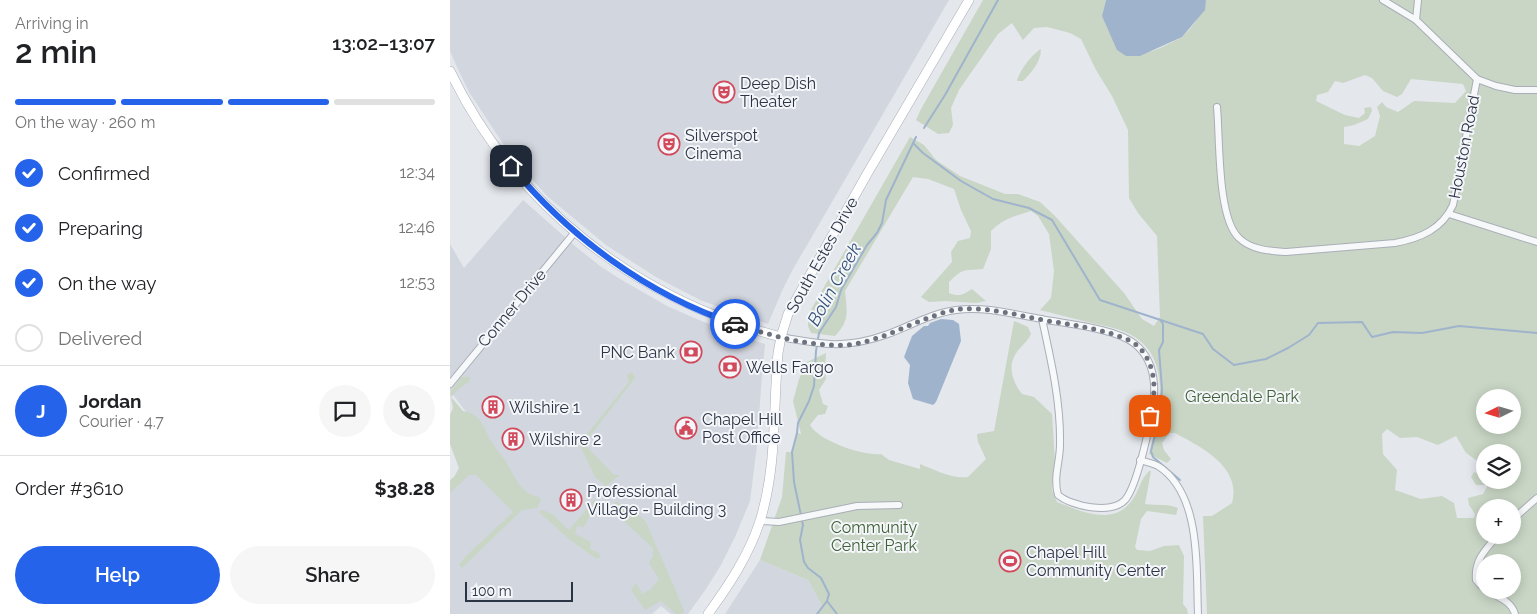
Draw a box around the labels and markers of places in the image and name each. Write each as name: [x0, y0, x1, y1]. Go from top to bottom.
place label: Deep Dish Theater: [740, 74, 816, 111]
theatre icon: Deep Dish Theater: [712, 80, 736, 104]
place label: Silverspot Cinema: [685, 126, 759, 163]
theatre icon: Silverspot Cinema: [657, 132, 681, 156]
pin: [490, 145, 532, 187]
bank icon: PNC Bank: [679, 340, 703, 364]
place label: PNC Bank: [600, 343, 676, 362]
bank icon: Wells Fargo: [718, 355, 742, 379]
place label: Wells Fargo: [746, 358, 833, 377]
building icon: Wilshire 1: [481, 395, 505, 419]
pin: [1129, 395, 1171, 437]
place label: Wilshire 1: [509, 398, 580, 417]
place label: Chapel Hill Post Office: [702, 410, 783, 447]
public building icon: Chapel Hill Post Office: [674, 416, 698, 440]
building icon: Wilshire 2: [501, 427, 525, 451]
place label: Wilshire 2: [529, 430, 601, 449]
place label: Professional Village - Building 3: [587, 482, 726, 519]
building icon: Professional Village - Building 3: [559, 488, 583, 512]
place label: Chapel Hill Community Center: [1026, 543, 1166, 580]
sports icon: Chapel Hill Community Center: [998, 549, 1022, 573]

